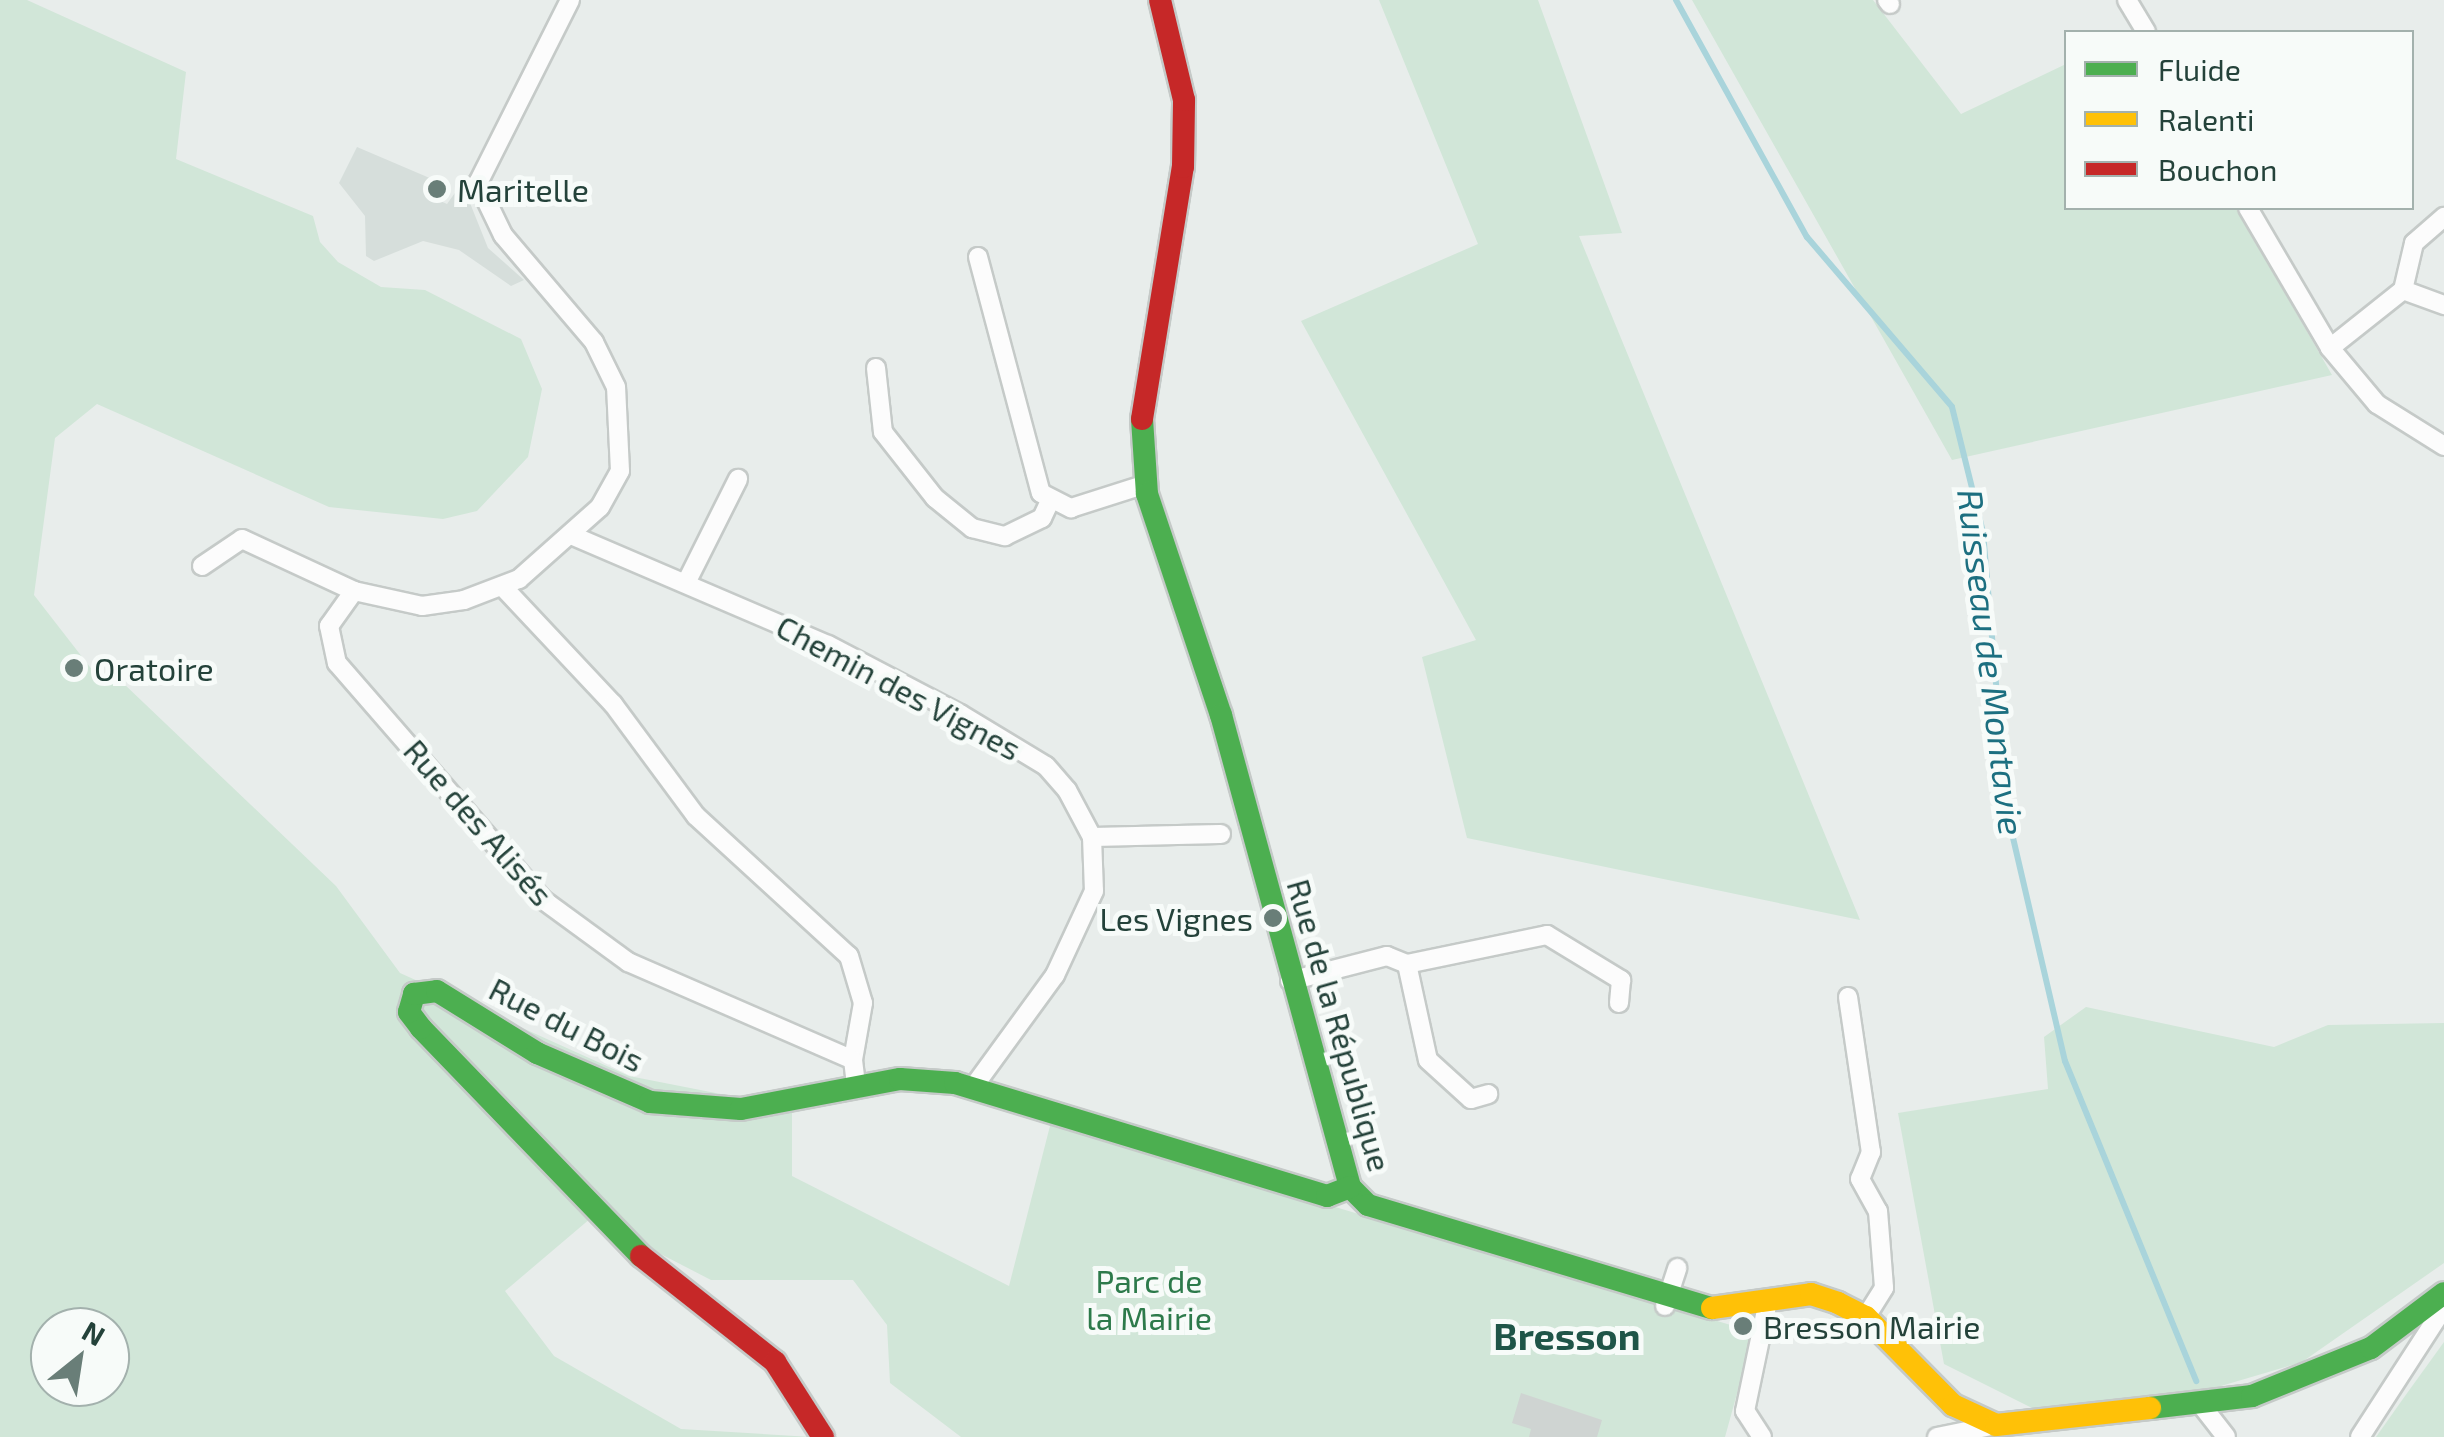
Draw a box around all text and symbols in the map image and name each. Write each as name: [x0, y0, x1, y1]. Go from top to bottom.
legend: [2064, 30, 2414, 210]
text: Fluide: [2158, 51, 2241, 87]
text: Ralenti: [2158, 101, 2254, 137]
text: Bouchon: [2158, 151, 2277, 187]
place label: Maritelle: [457, 170, 589, 208]
marker: Maritelle: [426, 178, 448, 200]
water label: Ruisseau de Montavie: [1950, 486, 2034, 838]
street label: Chemin des Vignes: [770, 606, 1028, 768]
place label: Oratoire: [94, 649, 214, 687]
marker: Oratoire: [63, 657, 85, 679]
street label: Rue des Alisés: [396, 731, 562, 913]
street label: Rue de la République: [1280, 874, 1400, 1176]
place label: Les Vignes: [1099, 899, 1253, 937]
marker: Les Vignes: [1262, 907, 1284, 929]
street label: Rue du Bois: [483, 969, 651, 1079]
park label: Parc de la Mairie: [1086, 1262, 1212, 1337]
north arrow: [30, 1307, 130, 1407]
place label: Bresson Mairie: [1763, 1307, 1980, 1345]
text: N: [77, 1313, 111, 1353]
district label: Bresson: [1493, 1313, 1641, 1359]
marker: Bresson Mairie: [1732, 1315, 1754, 1337]

